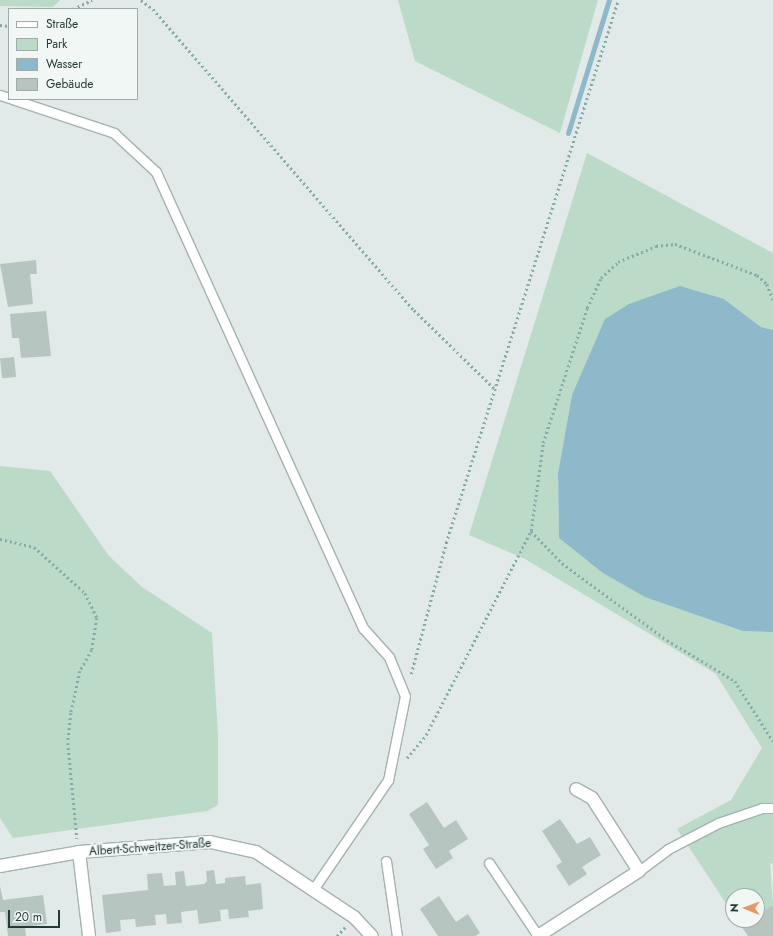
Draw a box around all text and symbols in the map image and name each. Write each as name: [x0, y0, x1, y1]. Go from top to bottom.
legend: [8, 8, 138, 100]
text: Straße: [46, 15, 78, 33]
text: Park: [46, 35, 67, 53]
text: Wasser: [46, 55, 82, 73]
text: Gebäude: [46, 75, 93, 93]
street label: Albert-Schweitzer-Straße: [88, 837, 212, 859]
north arrow: [725, 888, 765, 928]
scale bar: [10, 902, 62, 928]
text: N: [726, 903, 742, 912]
text: 20 m: [15, 908, 42, 926]

